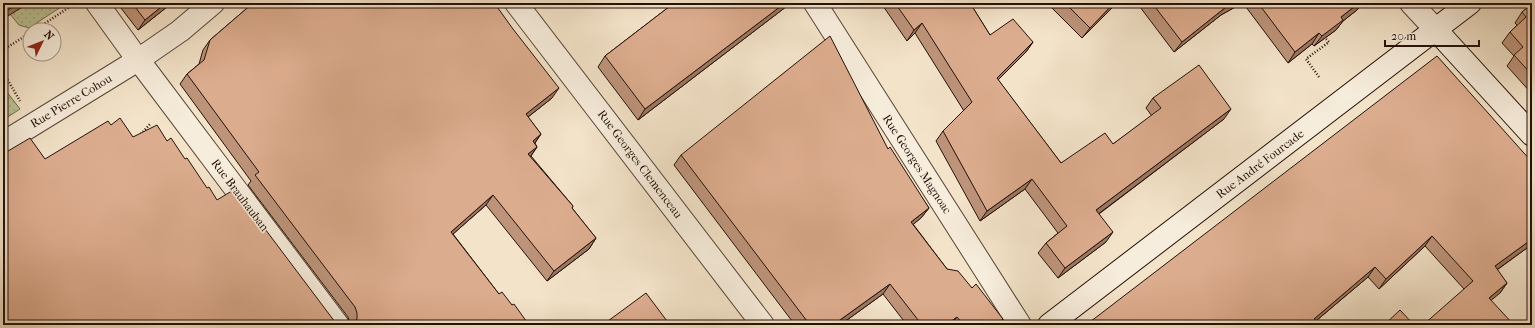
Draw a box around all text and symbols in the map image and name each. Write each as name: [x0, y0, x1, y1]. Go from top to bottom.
north arrow: [22, 22, 62, 62]
scale bar: [1385, 22, 1479, 48]
text: N: [41, 28, 57, 43]
text: 20 m: [1391, 29, 1416, 43]
street label: Rue Pierre Cohou: [28, 71, 114, 131]
street label: Rue Georges Clemenceau: [595, 107, 685, 221]
street label: Rue Georges Magnoac: [880, 112, 954, 216]
street label: Rue André Fourcade: [1213, 126, 1307, 202]
street label: Rue Brauhauban: [208, 156, 272, 234]

